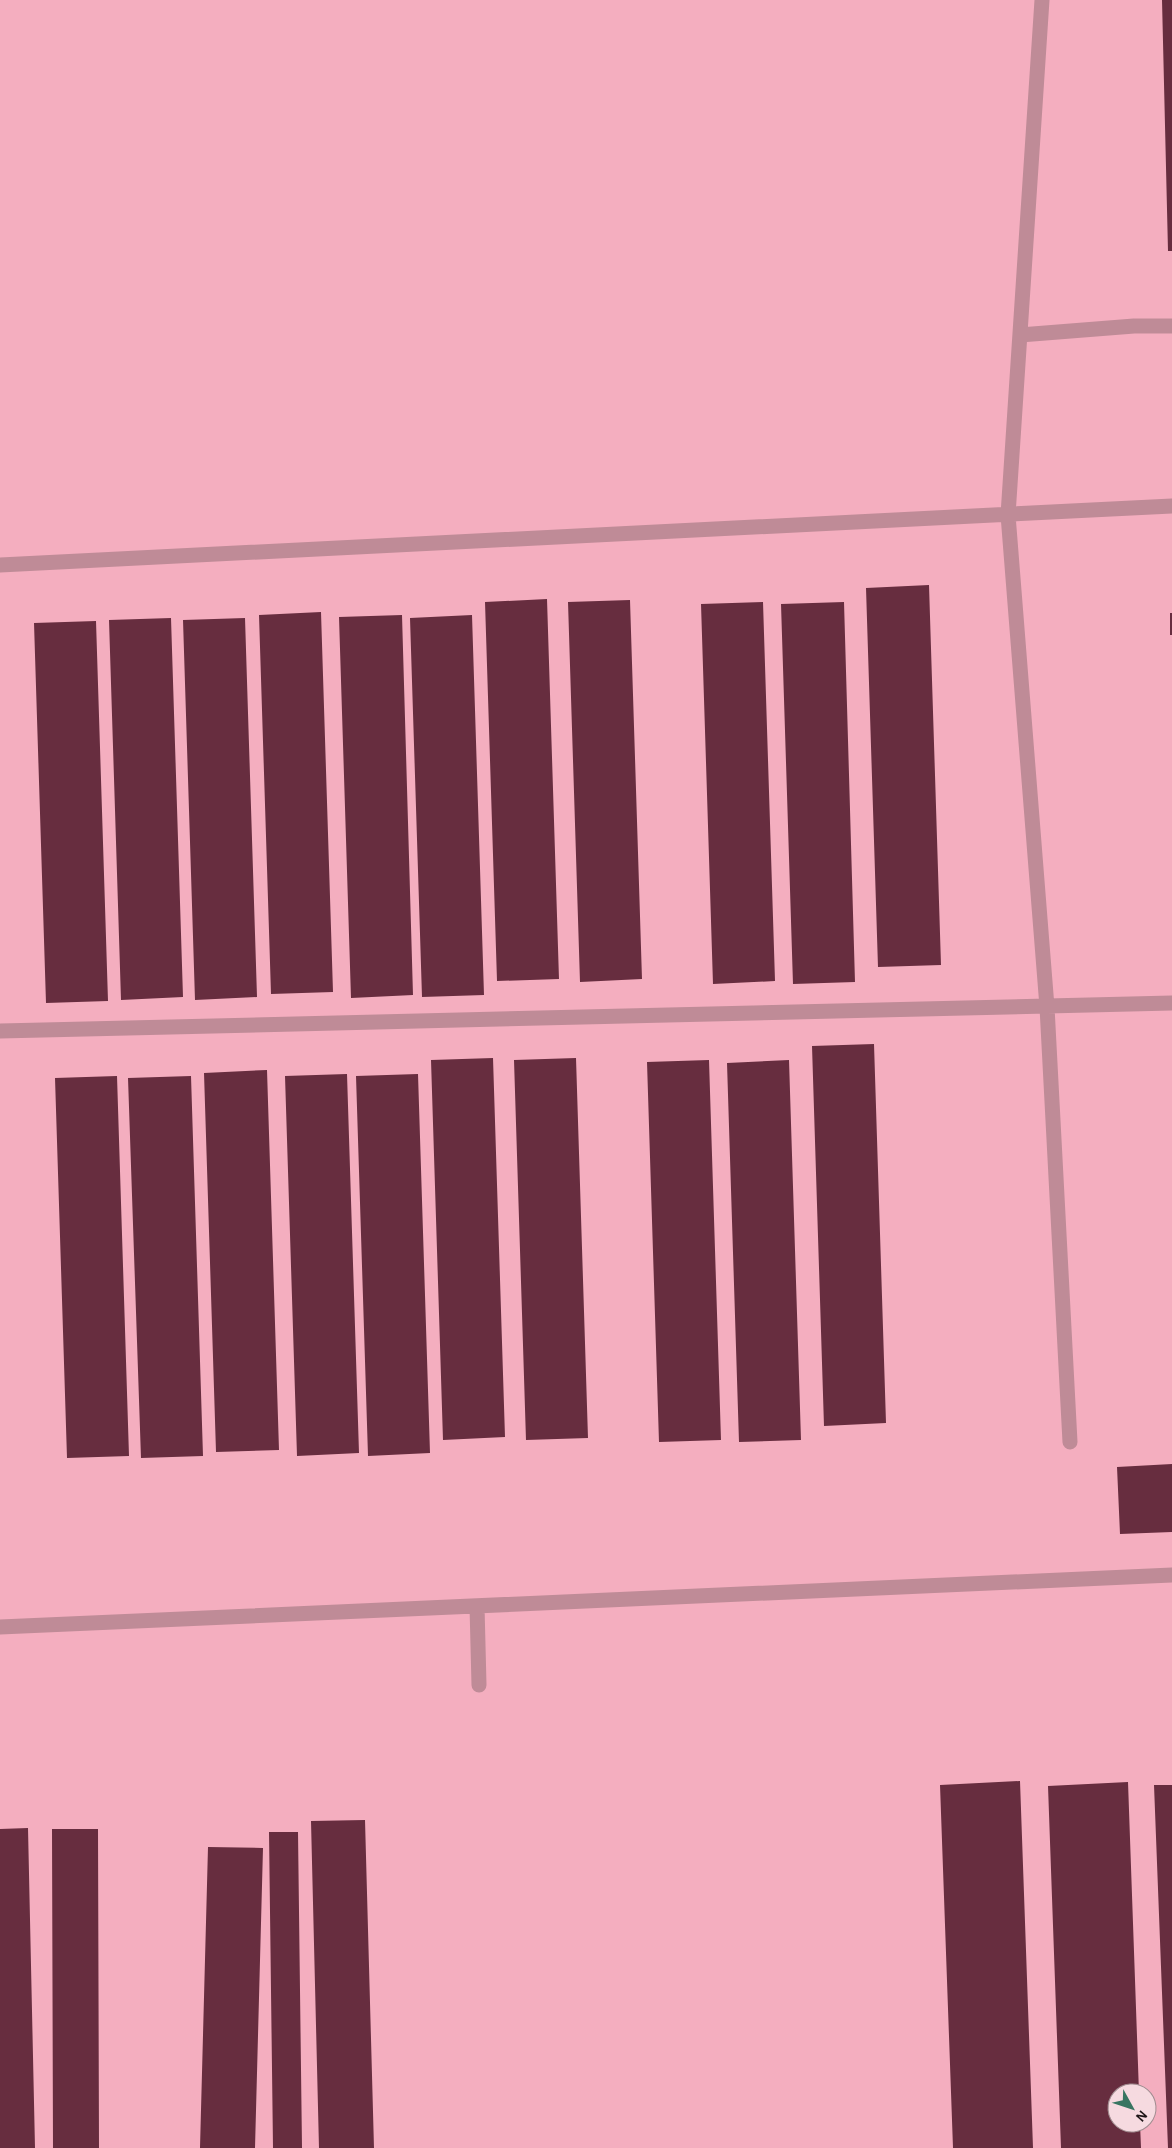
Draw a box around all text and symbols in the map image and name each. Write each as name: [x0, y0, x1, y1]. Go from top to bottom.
north arrow: [1107, 2083, 1157, 2133]
text: N: [1133, 2107, 1150, 2124]

